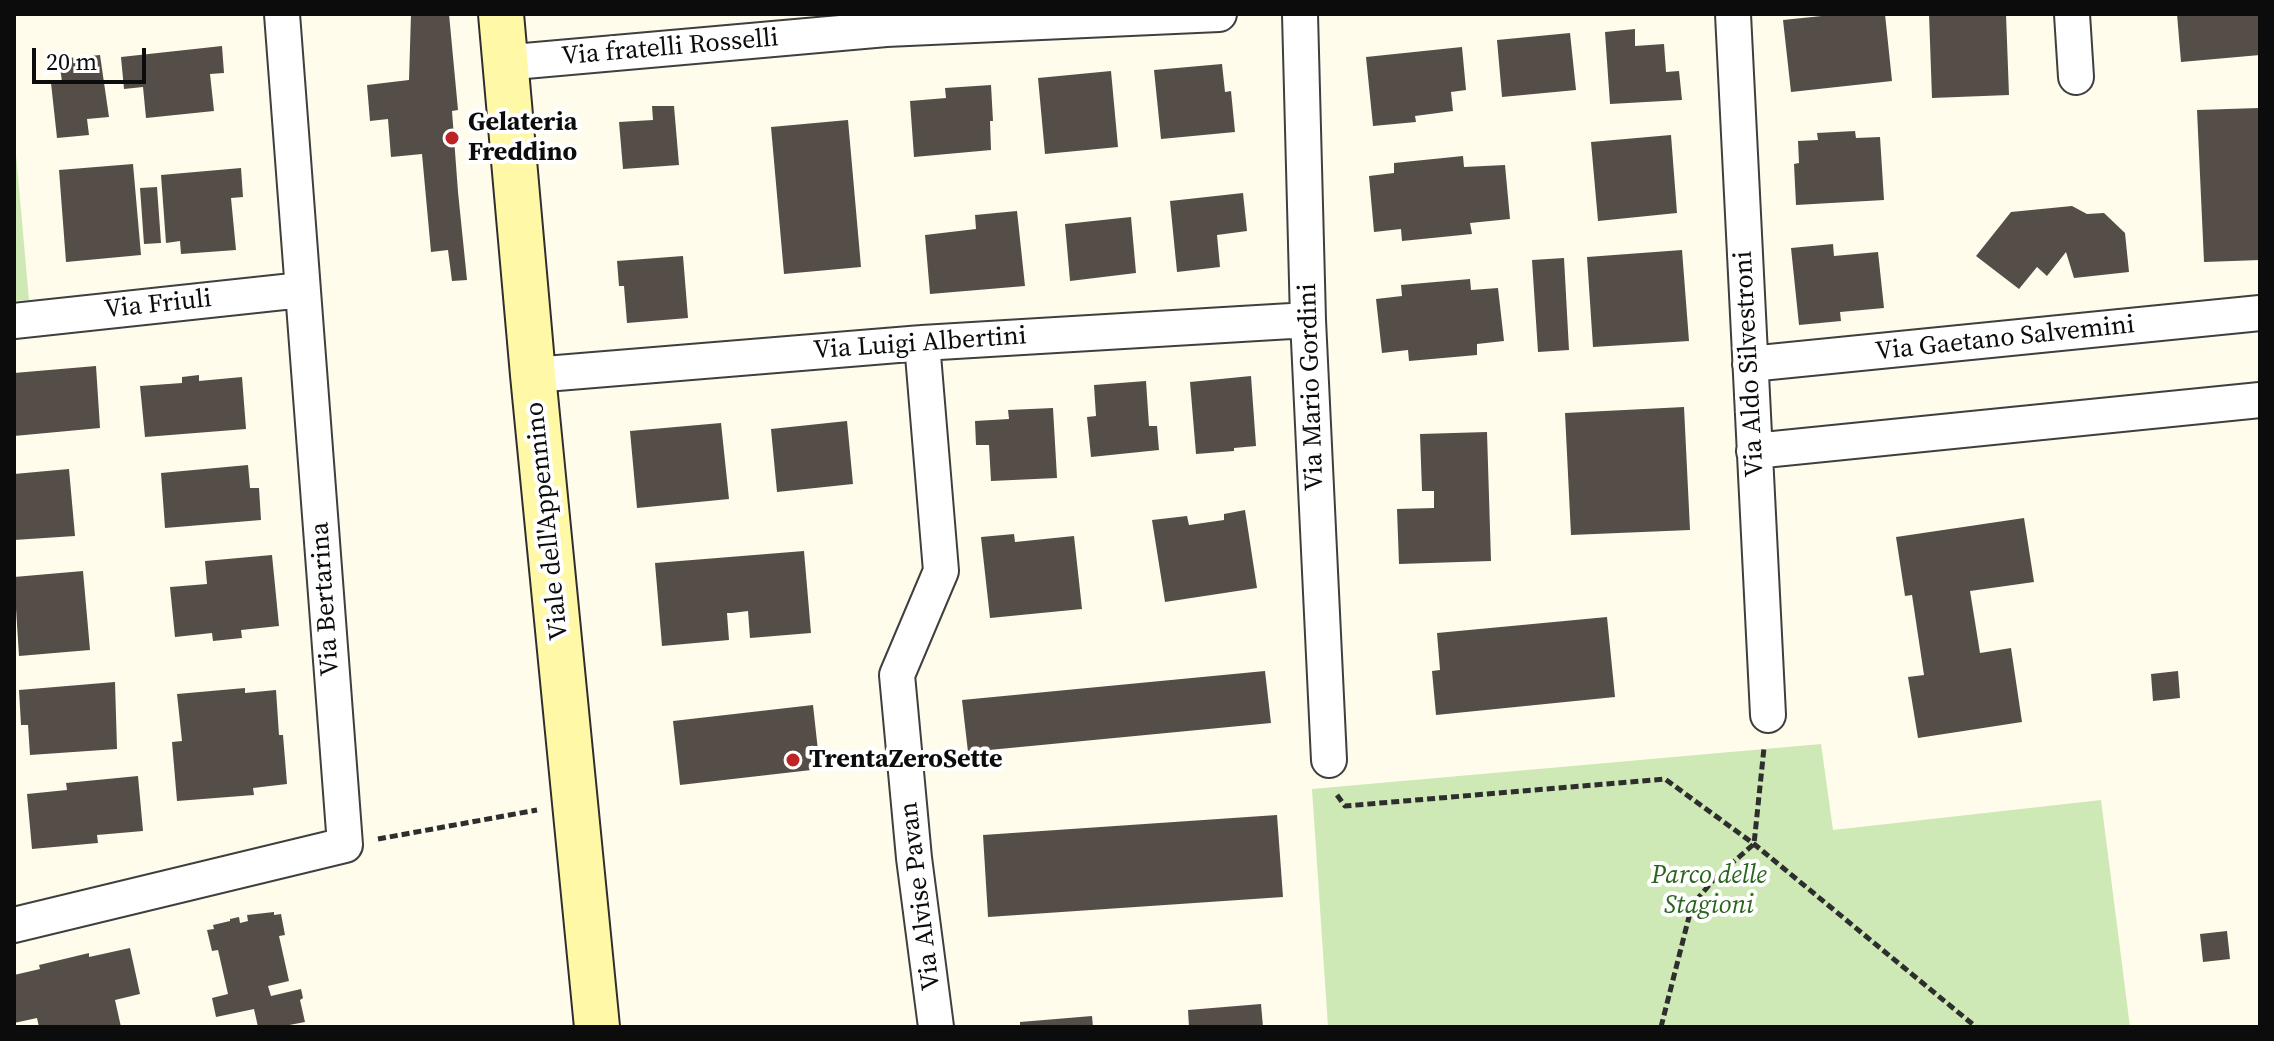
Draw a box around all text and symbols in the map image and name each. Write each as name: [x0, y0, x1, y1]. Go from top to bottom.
street label: Via fratelli Rosselli: [560, 23, 780, 73]
scale bar: [36, 32, 150, 82]
text: 20 m: [46, 45, 97, 78]
place label: Gelateria Freddino: [468, 107, 577, 168]
marker: Gelateria Freddino: [443, 129, 461, 147]
street label: Via Aldo Silvestroni: [1728, 250, 1772, 478]
street label: Via Mario Gordini: [1293, 283, 1331, 491]
street label: Via Friuli: [103, 284, 213, 326]
street label: Via Gaetano Salvemini: [1874, 310, 2136, 368]
street label: Via Luigi Albertini: [813, 321, 1027, 367]
street label: Viale dell'Appennino: [520, 400, 576, 642]
street label: Via Bertarina: [305, 521, 347, 677]
place label: TrentaZeroSette: [809, 744, 1003, 776]
marker: TrentaZeroSette: [784, 751, 802, 769]
street label: Via Alvise Pavan: [894, 800, 948, 992]
park label: Parco delle Stagioni: [1651, 860, 1767, 922]

